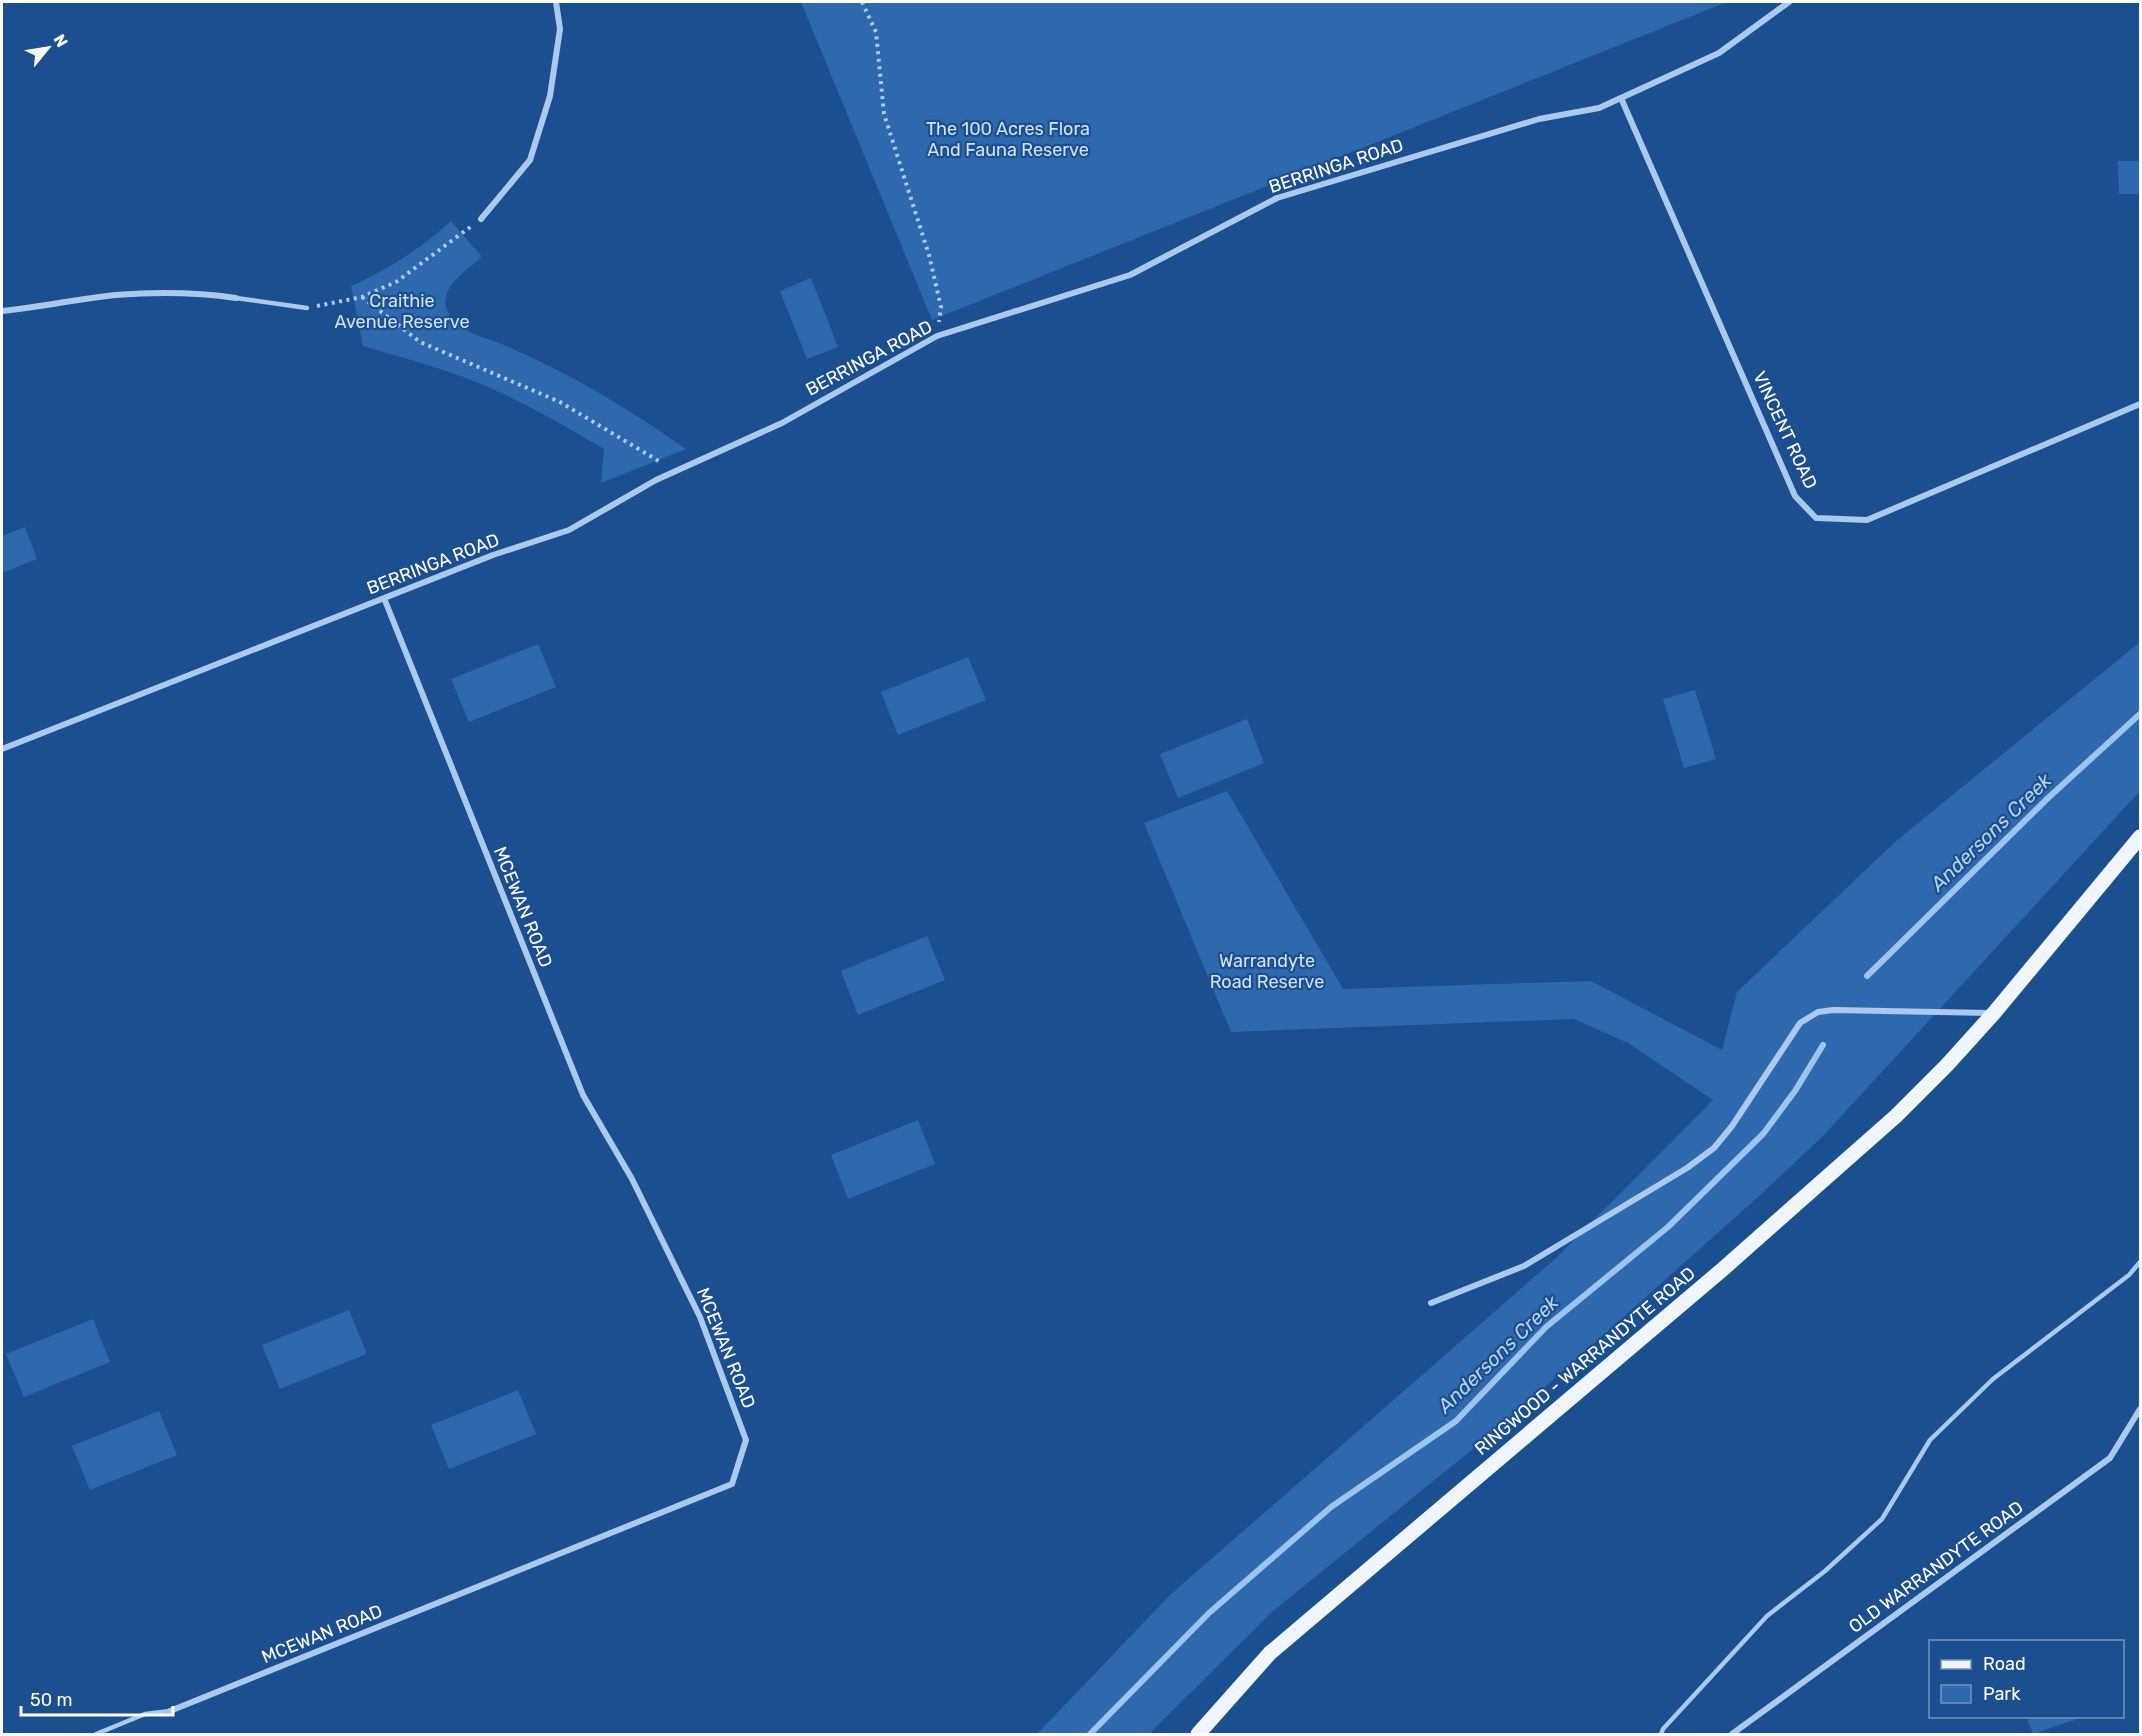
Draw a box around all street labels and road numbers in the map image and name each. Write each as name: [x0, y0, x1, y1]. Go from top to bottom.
street label: BERRINGA ROAD: [1266, 134, 1406, 198]
street label: BERRINGA ROAD: [802, 315, 936, 401]
street label: VINCENT ROAD: [1748, 368, 1822, 492]
street label: BERRINGA ROAD: [364, 529, 502, 599]
street label: MCEWAN ROAD: [489, 843, 557, 971]
street label: RINGWOOD - WARRANDYTE ROAD: [1470, 1262, 1700, 1460]
street label: MCEWAN ROAD: [692, 1284, 760, 1412]
street label: OLD WARRANDYTE ROAD: [1844, 1496, 2028, 1638]
street label: MCEWAN ROAD: [258, 1600, 386, 1668]

